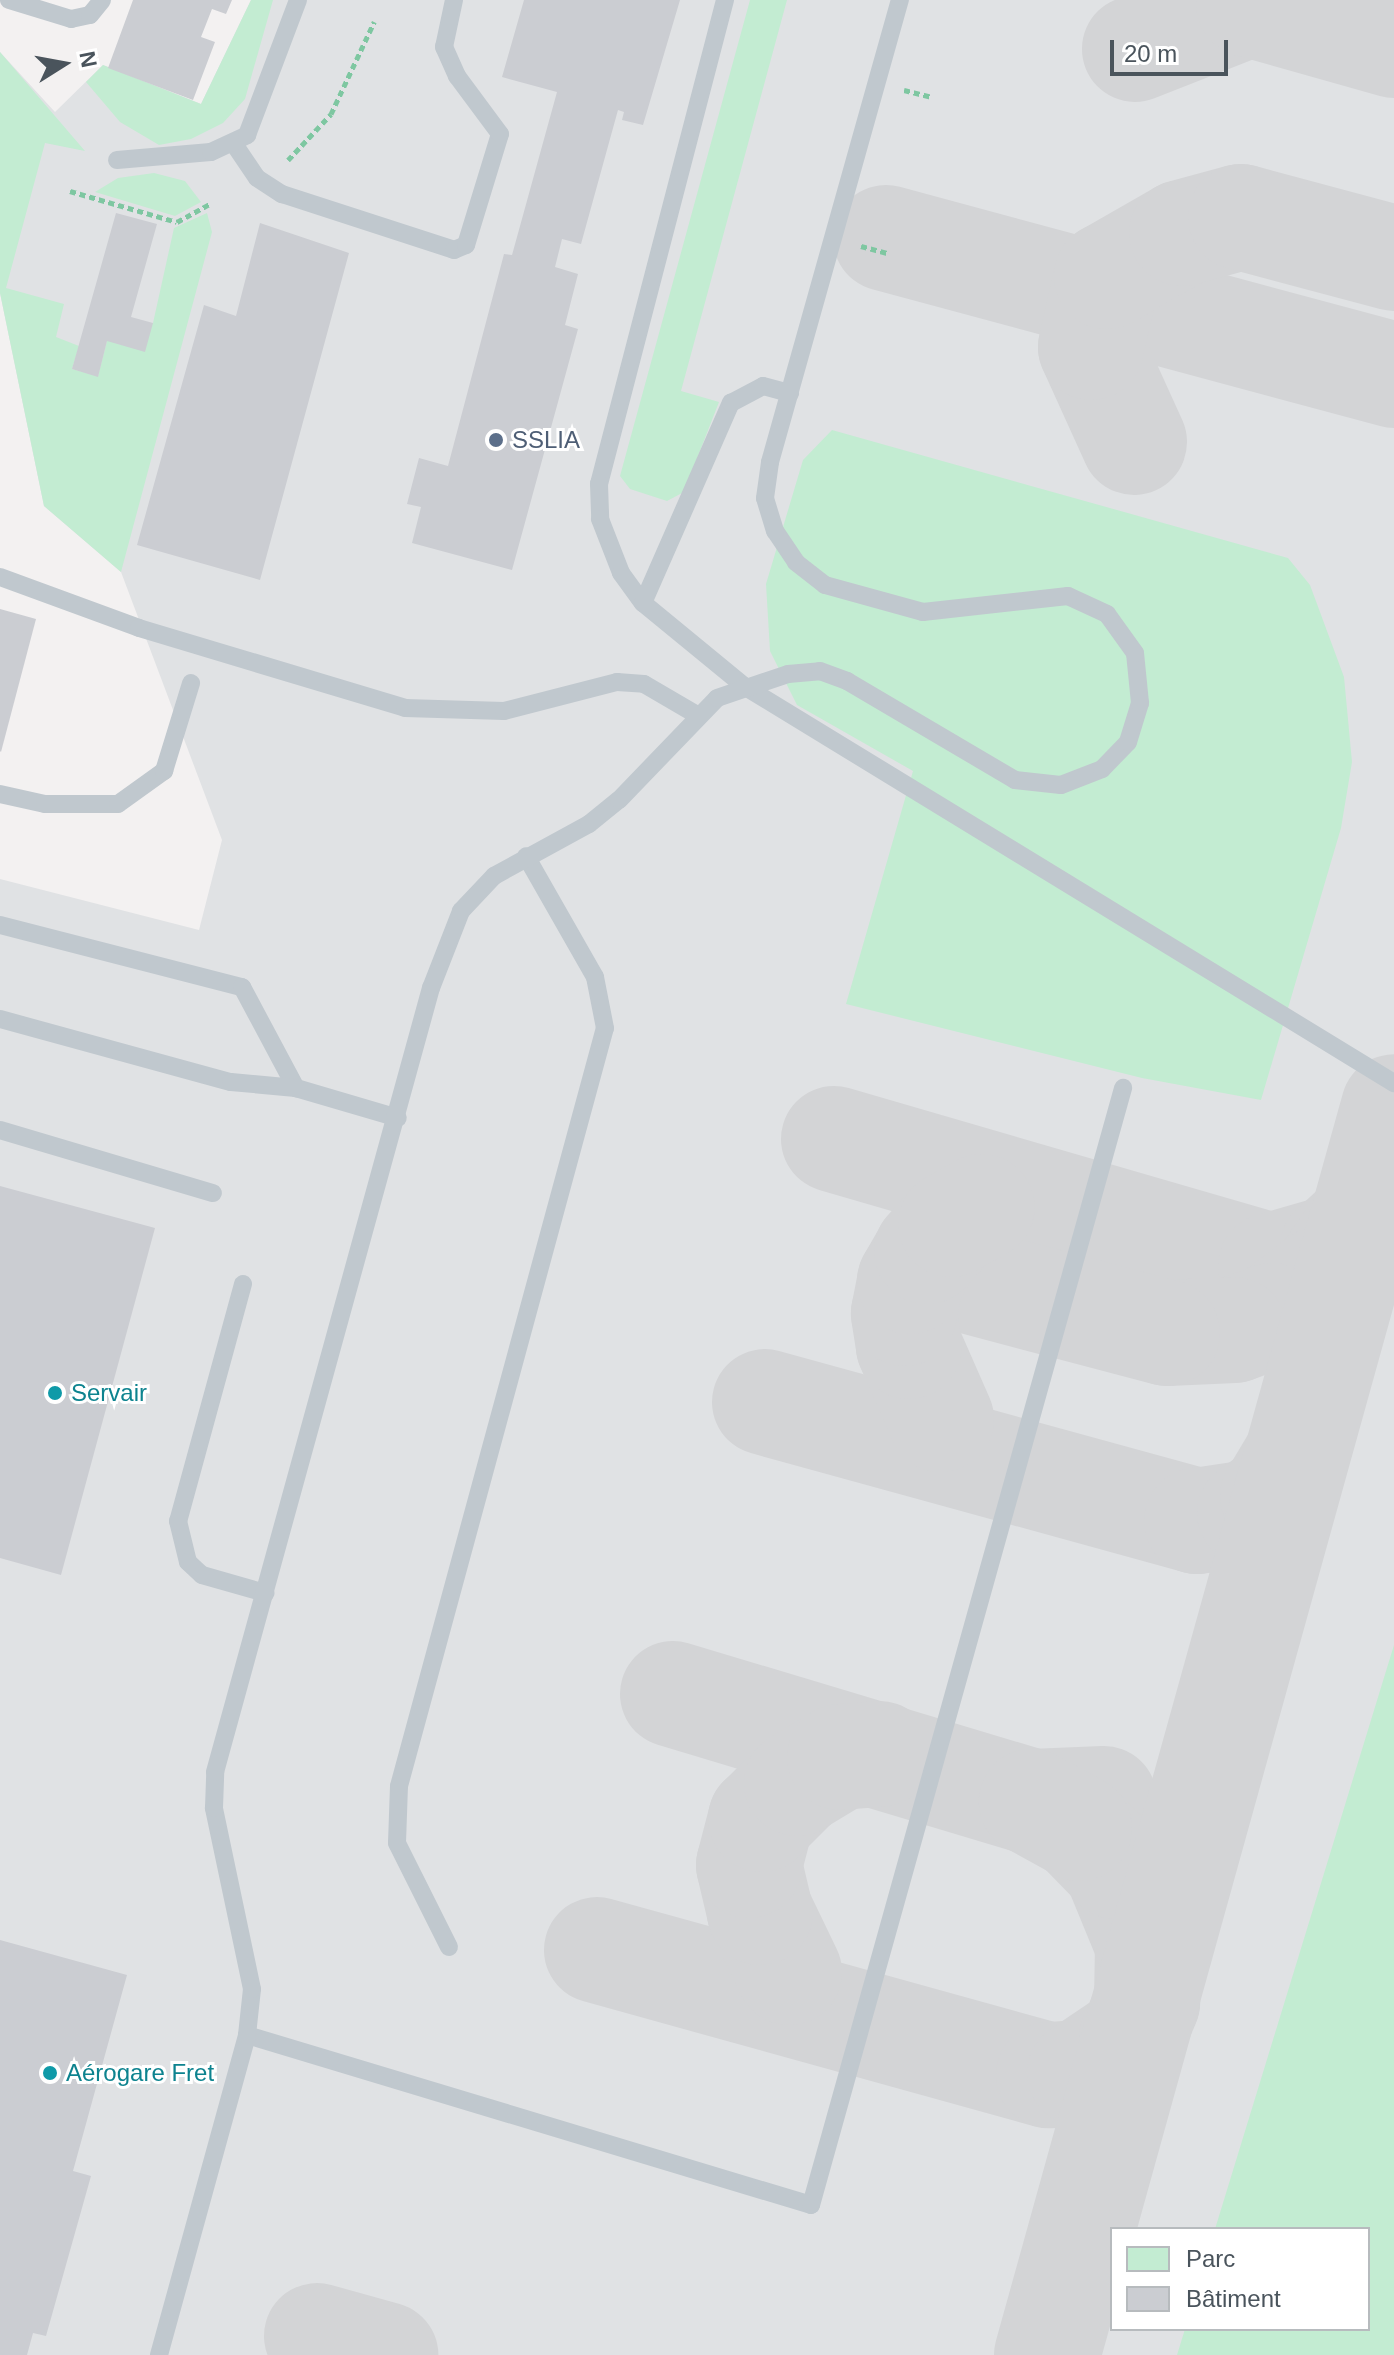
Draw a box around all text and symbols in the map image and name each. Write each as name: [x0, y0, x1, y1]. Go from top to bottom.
north arrow: [24, 24, 104, 104]
scale bar: [1114, 24, 1232, 74]
text: 20 m: [1124, 40, 1177, 67]
text: N: [74, 49, 102, 70]
place label: SSLIA: [512, 426, 580, 454]
marker: SSLIA: [487, 431, 505, 449]
place label: Servair: [71, 1379, 147, 1407]
marker: Servair: [46, 1384, 64, 1402]
place label: Aérogare Fret: [66, 2059, 214, 2087]
marker: Aérogare Fret: [41, 2064, 59, 2082]
legend: [1110, 2227, 1370, 2331]
text: Parc: [1186, 2245, 1235, 2272]
text: Bâtiment: [1186, 2285, 1281, 2312]

